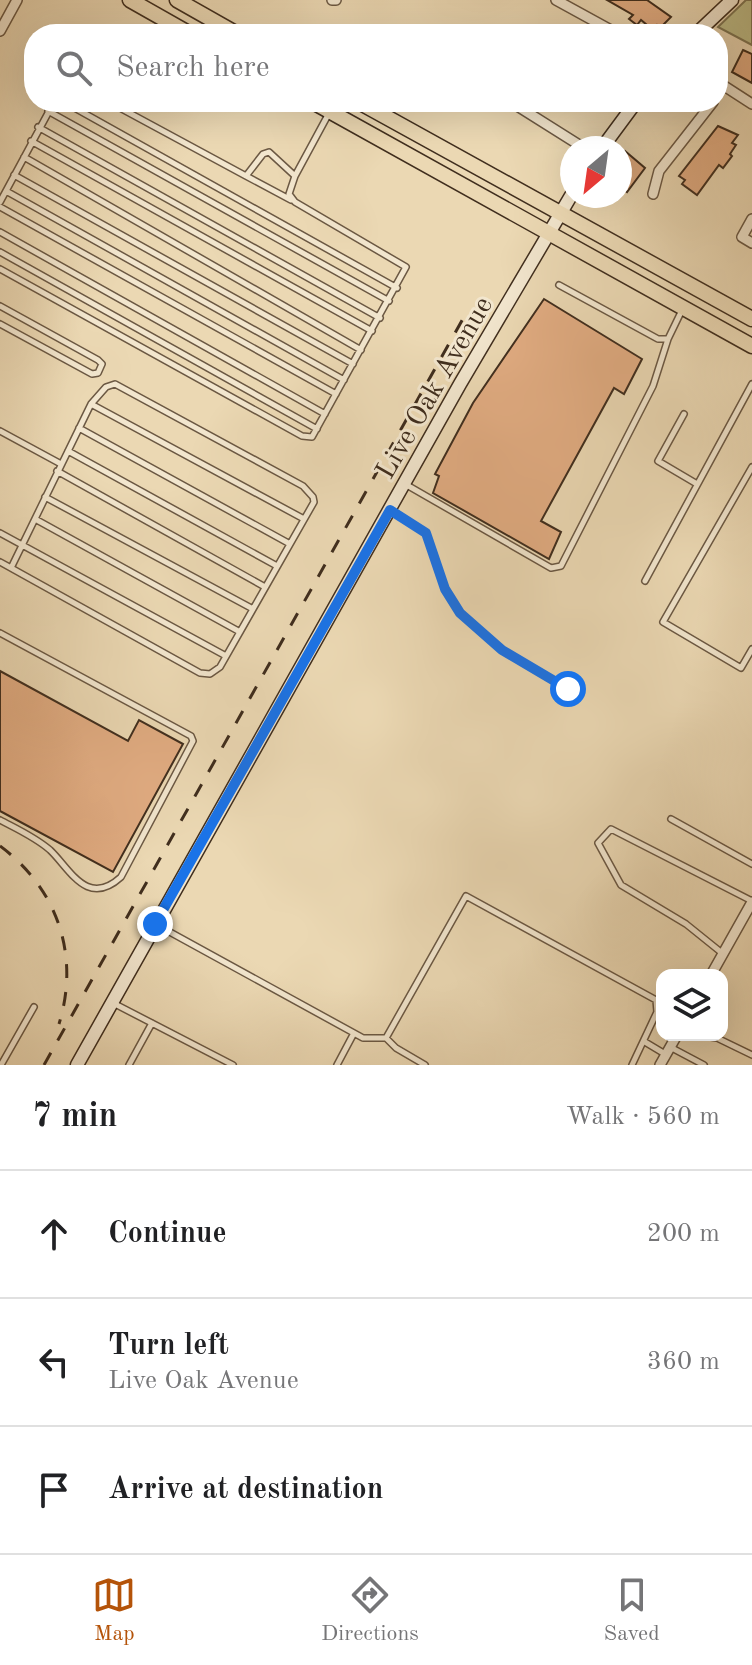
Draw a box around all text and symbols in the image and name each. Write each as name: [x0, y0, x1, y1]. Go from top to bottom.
search box: [24, 24, 728, 112]
icon: search: [52, 46, 96, 90]
text: Search here: [116, 53, 270, 83]
north arrow: [560, 136, 632, 208]
street label: Live Oak Avenue: [372, 293, 499, 484]
route start: [550, 671, 586, 707]
route end: [137, 906, 173, 942]
map controls: [656, 969, 728, 1041]
button: layers: [656, 969, 728, 1041]
text: 7 min: [32, 1100, 117, 1134]
text: Walk · 560 m: [566, 1104, 720, 1130]
icon: ahead: [32, 1212, 76, 1256]
text: Continue: [108, 1219, 227, 1249]
text: 200 m: [647, 1221, 720, 1247]
text: Turn left: [108, 1331, 229, 1361]
icon: left: [32, 1340, 76, 1384]
text: 360 m: [647, 1349, 720, 1375]
text: Live Oak Avenue: [108, 1368, 299, 1394]
icon: arrive: [32, 1468, 76, 1512]
text: Arrive at destination: [108, 1475, 383, 1505]
tab: Map: [92, 1573, 136, 1648]
tab: Directions: [321, 1573, 419, 1648]
tab: Saved: [604, 1573, 660, 1648]

